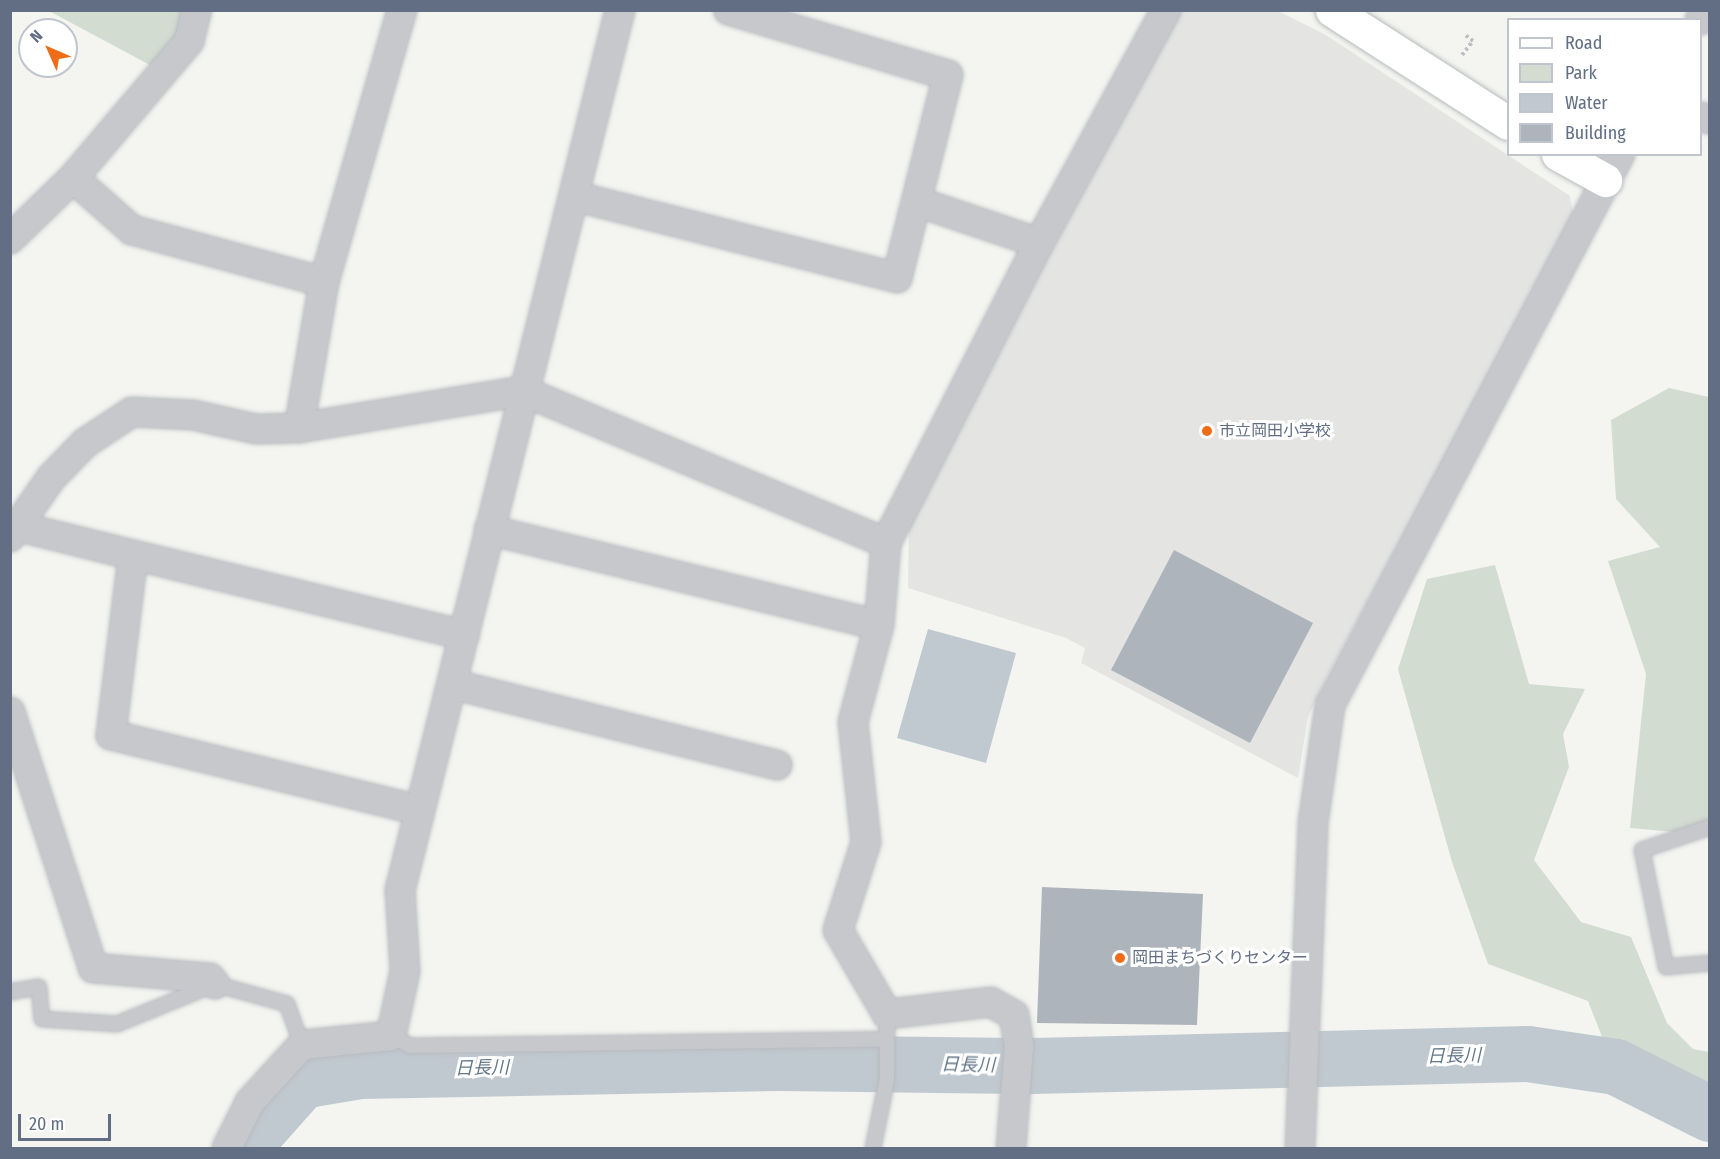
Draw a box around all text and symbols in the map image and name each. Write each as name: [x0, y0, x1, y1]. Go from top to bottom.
north arrow: [18, 18, 78, 78]
legend: [1507, 18, 1702, 156]
text: N: [26, 26, 46, 46]
text: Road: [1565, 32, 1602, 54]
text: Park: [1565, 62, 1597, 84]
text: Water: [1565, 92, 1608, 114]
text: Building: [1565, 122, 1626, 144]
place label: 市立岡田小学校: [1219, 421, 1331, 441]
marker: 市立岡田小学校: [1200, 424, 1214, 438]
place label: 岡田まちづくりセンター: [1132, 948, 1308, 968]
marker: 岡田まちづくりセンター: [1113, 951, 1127, 965]
water label: 日長川: [1427, 1045, 1481, 1067]
water label: 日長川: [941, 1054, 995, 1076]
water label: 日長川: [455, 1057, 509, 1079]
scale bar: [21, 1102, 114, 1140]
text: 20 m: [29, 1113, 64, 1135]

